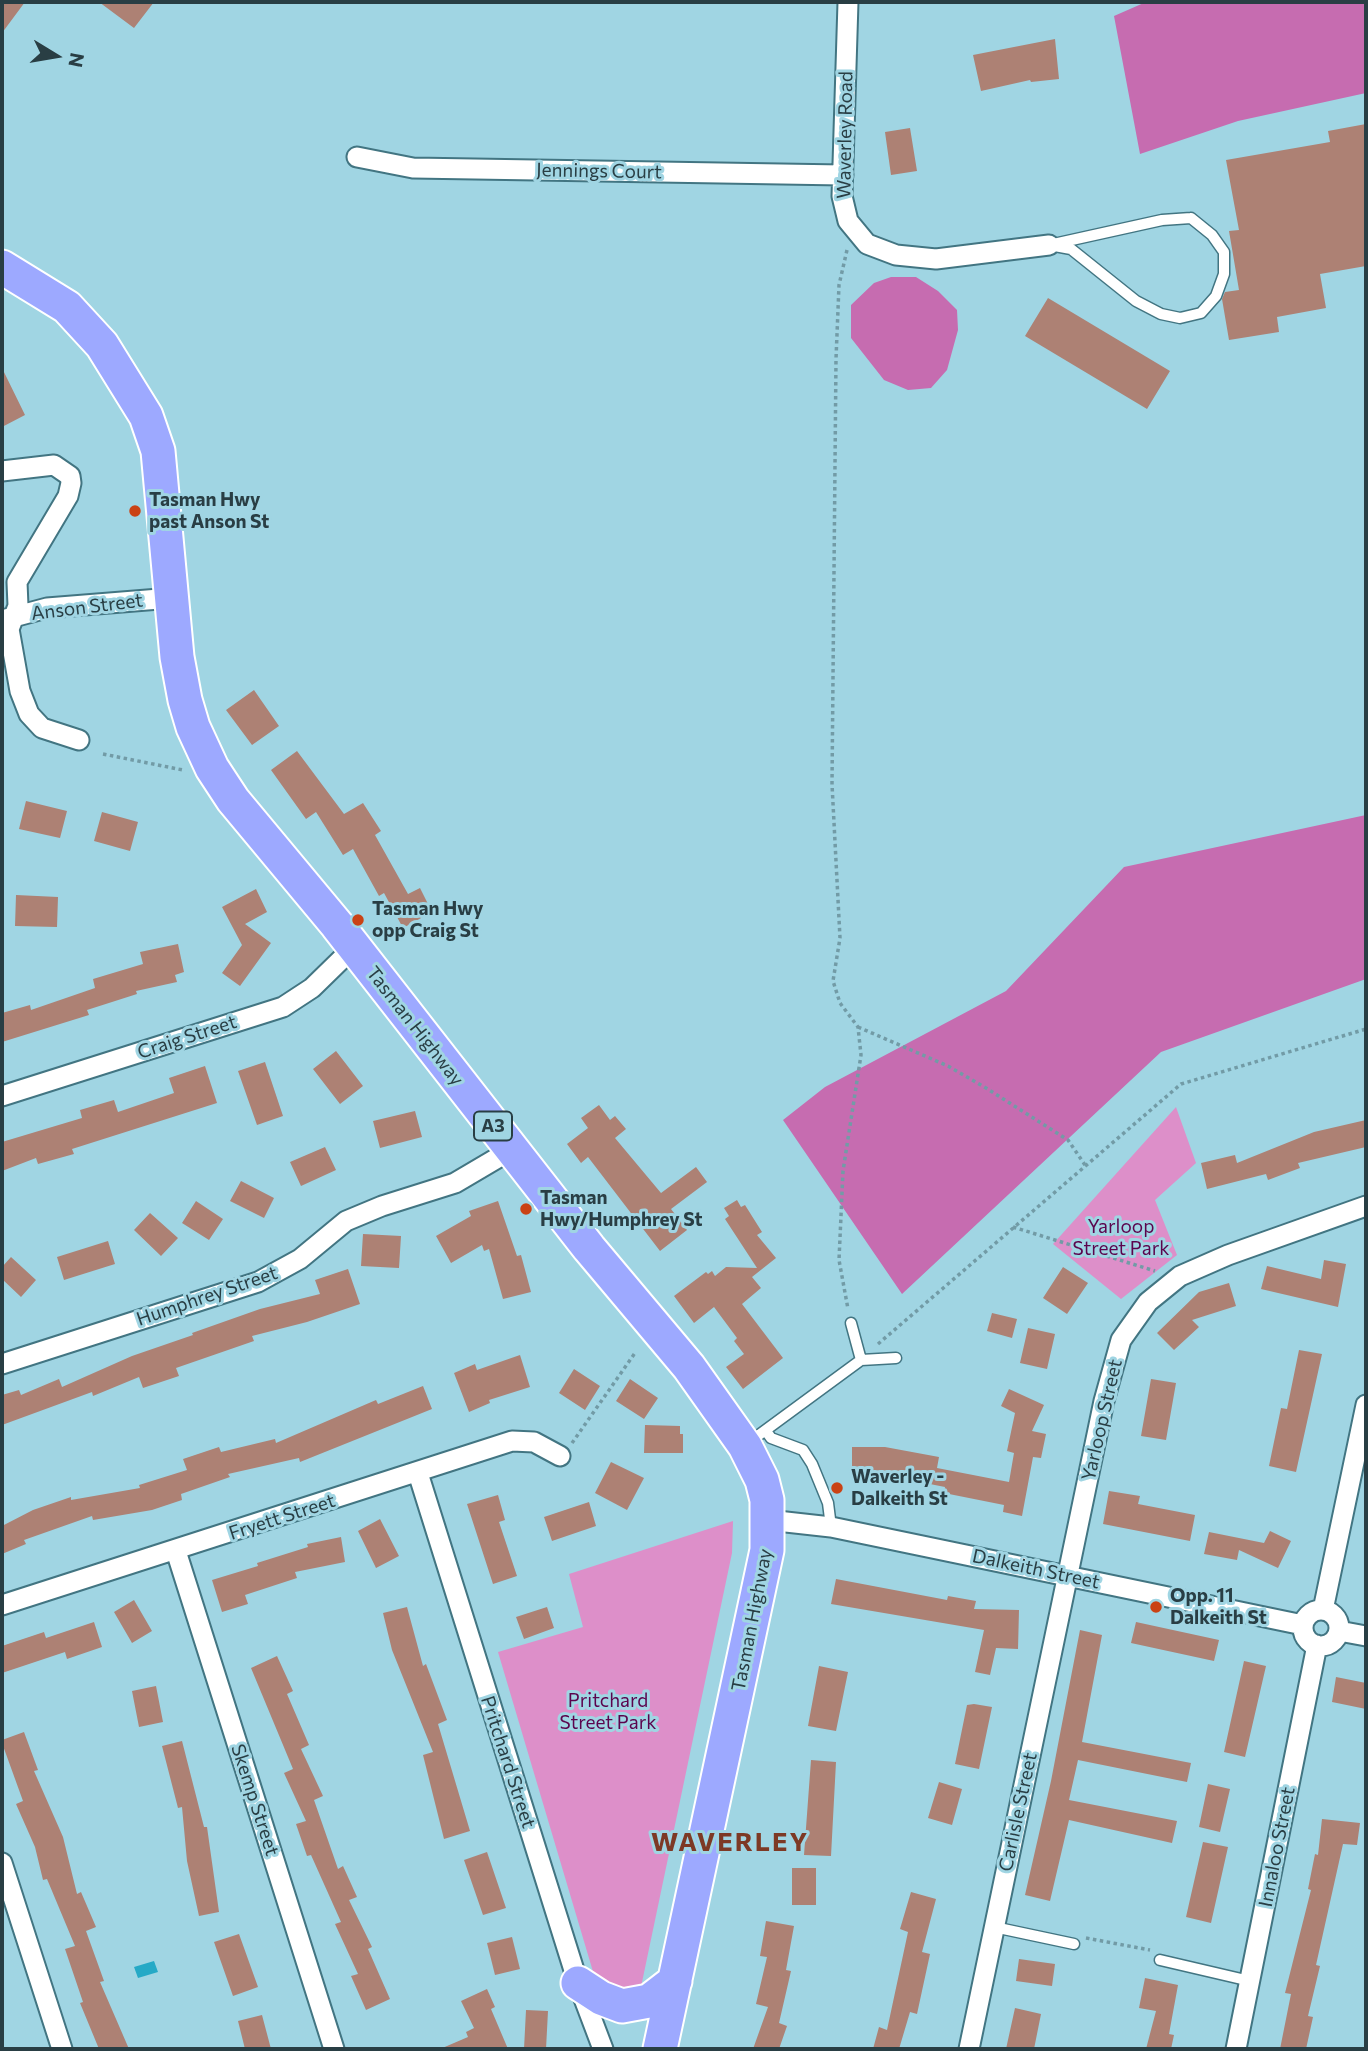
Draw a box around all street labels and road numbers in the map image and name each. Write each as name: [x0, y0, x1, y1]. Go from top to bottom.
street label: Waverley Road: [832, 71, 858, 199]
street label: Jennings Court: [536, 159, 662, 183]
street label: Anson Street: [30, 589, 144, 625]
street label: Tasman Highway: [361, 962, 469, 1090]
street label: Craig Street: [135, 1010, 239, 1064]
road number: A3: [474, 1112, 512, 1140]
street label: Humphrey Street: [133, 1261, 281, 1331]
street label: Yarloop Street: [1077, 1357, 1127, 1483]
street label: Fryett Street: [226, 1489, 338, 1545]
street label: Dalkeith Street: [970, 1544, 1102, 1594]
street label: Tasman Highway: [727, 1547, 777, 1693]
street label: Pritchard Street: [476, 1693, 540, 1831]
street label: Skemp Street: [226, 1741, 284, 1859]
street label: Carlisle Street: [994, 1750, 1042, 1874]
street label: Innaloo Street: [1254, 1785, 1300, 1909]

